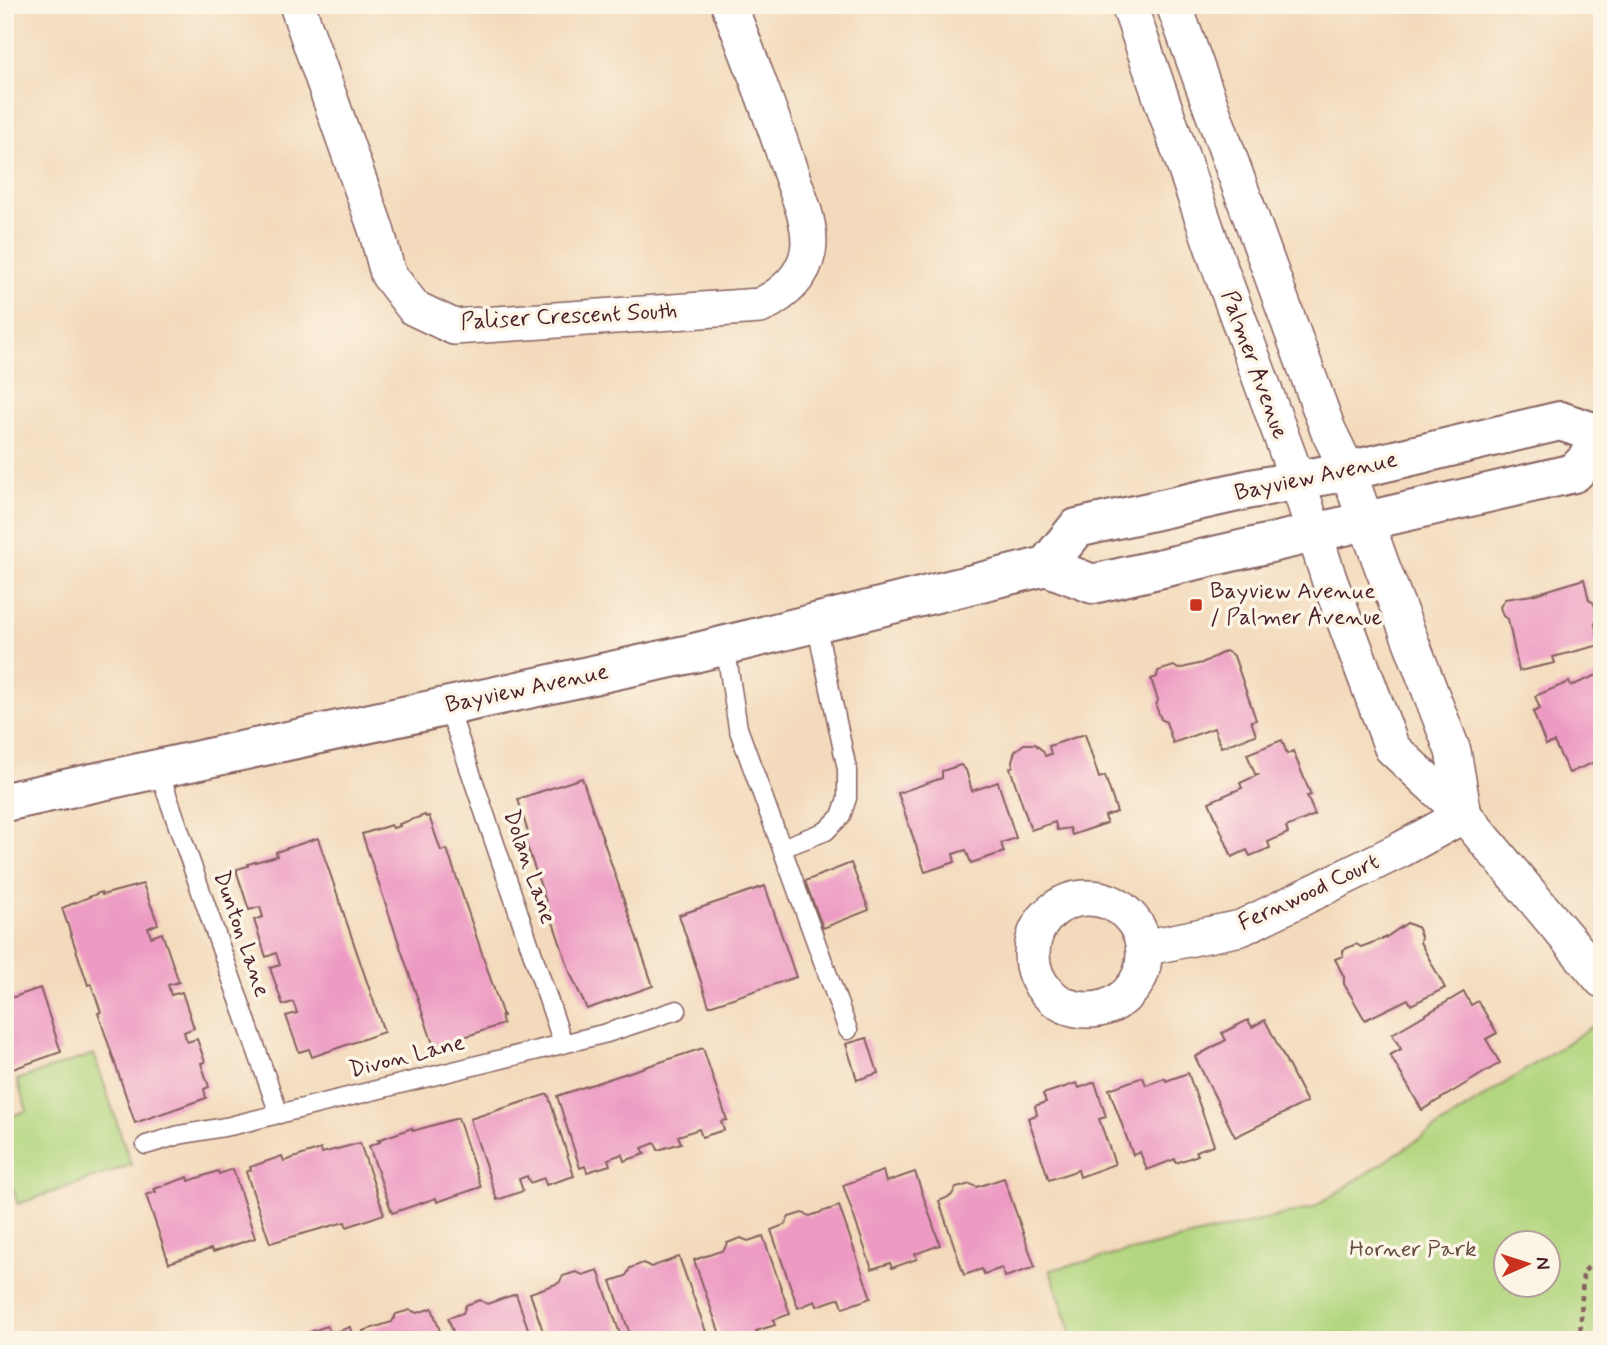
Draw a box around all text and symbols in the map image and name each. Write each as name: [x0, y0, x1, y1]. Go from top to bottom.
street label: Palmer Avenue: [1213, 287, 1295, 444]
street label: Paliser Crescent South: [460, 296, 678, 338]
street label: Bayview Avenue: [1232, 445, 1400, 509]
place label: Bayview Avenue / Palmer Avenue: [1210, 577, 1382, 633]
marker: Bayview Avenue / Palmer Avenue: [1188, 597, 1204, 613]
street label: Bayview Avenue: [443, 657, 611, 721]
street label: Dolan Lane: [495, 806, 563, 928]
street label: Fernwood Court: [1234, 847, 1384, 939]
street label: Dunton Lane: [205, 867, 277, 1001]
street label: Divon Lane: [346, 1028, 468, 1086]
north arrow: [1492, 1230, 1562, 1300]
park label: Horner Park: [1349, 1235, 1477, 1265]
text: N: [1530, 1256, 1555, 1270]

